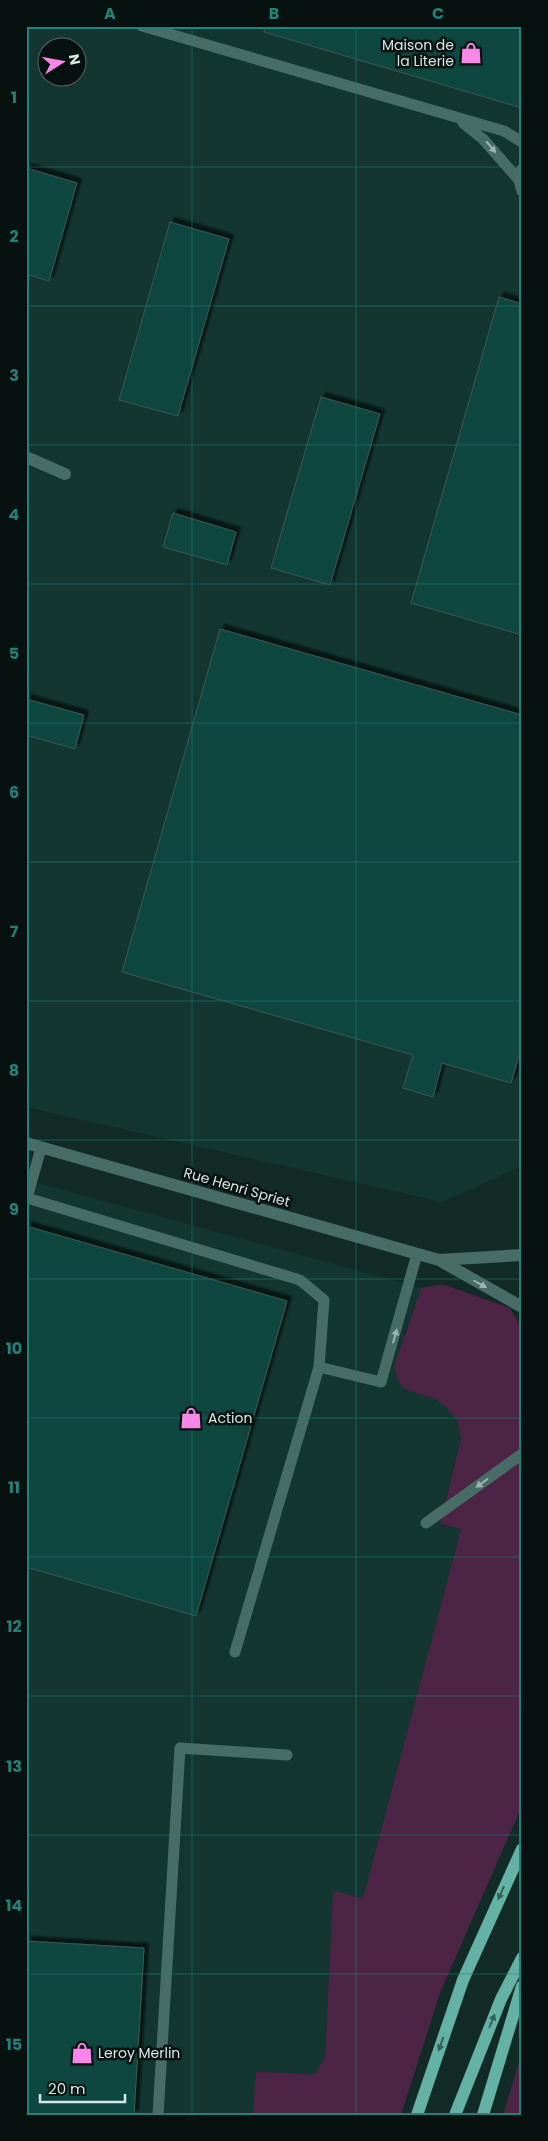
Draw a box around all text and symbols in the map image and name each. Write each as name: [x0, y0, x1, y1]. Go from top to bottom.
text: A: [104, 2, 116, 25]
text: B: [269, 2, 279, 25]
text: C: [432, 2, 444, 25]
place label: Maison de la Literie: [382, 35, 454, 71]
north arrow: [38, 38, 88, 88]
shop icon: Maison de la Literie: [458, 40, 484, 66]
text: N: [64, 52, 86, 67]
text: 1: [11, 86, 17, 109]
one-way arrow: [485, 141, 496, 154]
text: 2: [9, 225, 19, 248]
text: 3: [9, 364, 19, 387]
text: 4: [9, 503, 20, 526]
text: 5: [9, 642, 19, 665]
text: 6: [9, 781, 19, 804]
text: 7: [10, 920, 19, 943]
text: 8: [9, 1059, 19, 1082]
street label: Rue Henri Spriet: [181, 1162, 293, 1212]
text: 9: [9, 1198, 19, 1221]
one-way arrow: [474, 1279, 487, 1288]
one-way arrow: [391, 1328, 399, 1343]
text: 10: [6, 1337, 22, 1360]
shop icon: Action: [178, 1405, 204, 1431]
place label: Action: [208, 1408, 252, 1428]
text: 11: [8, 1476, 20, 1499]
one-way arrow: [475, 1478, 489, 1488]
text: 12: [6, 1615, 22, 1638]
text: 13: [6, 1755, 22, 1778]
one-way arrow: [497, 1886, 505, 1900]
text: 14: [6, 1894, 23, 1917]
one-way arrow: [489, 2013, 496, 2028]
text: 15: [6, 2033, 22, 2056]
one-way arrow: [437, 2036, 444, 2051]
shop icon: Leroy Merlin: [69, 2040, 95, 2066]
place label: Leroy Merlin: [98, 2043, 180, 2063]
scale bar: [40, 2071, 125, 2103]
text: 20 m: [48, 2078, 86, 2099]

